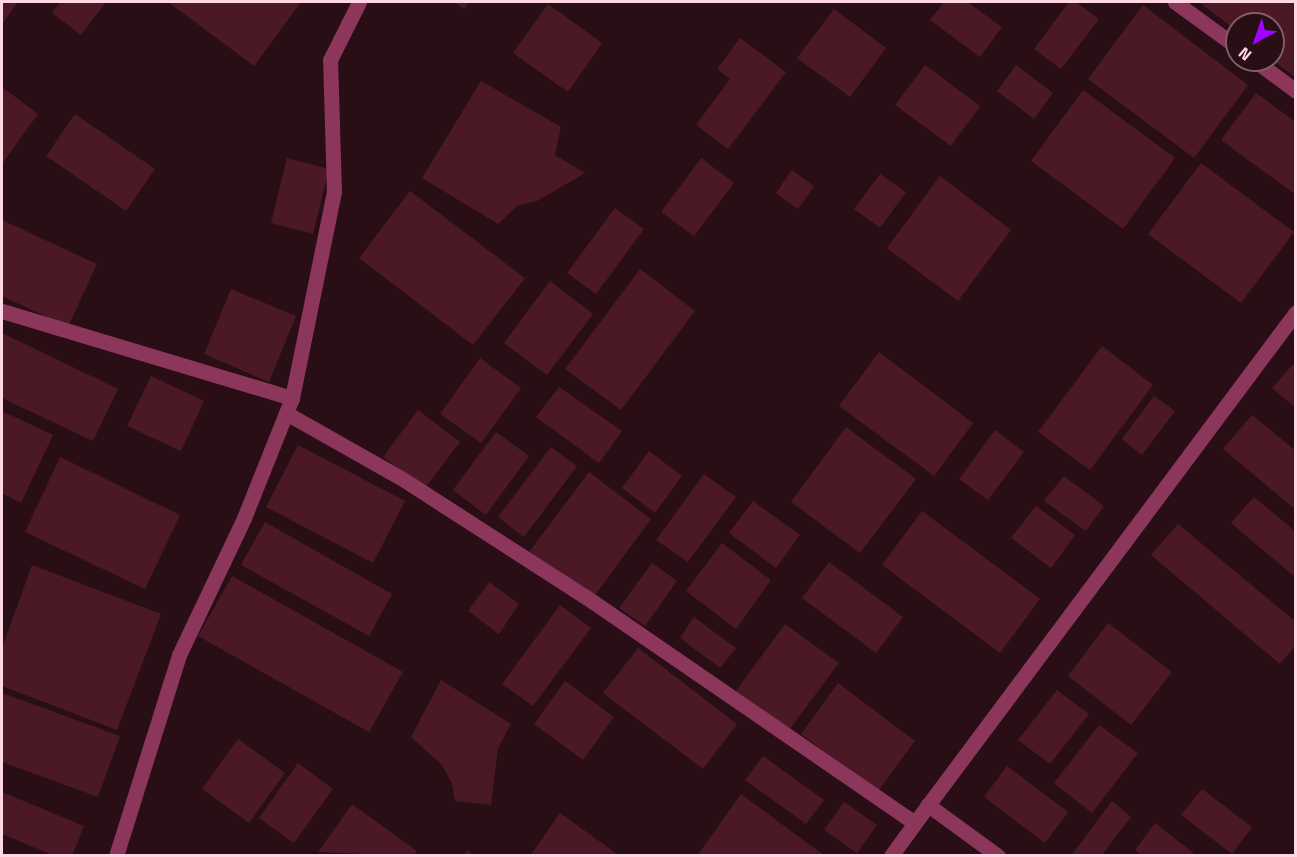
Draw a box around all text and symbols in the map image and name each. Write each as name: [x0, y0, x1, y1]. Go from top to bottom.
north arrow: [1225, 12, 1285, 72]
text: N: [1233, 41, 1257, 67]

